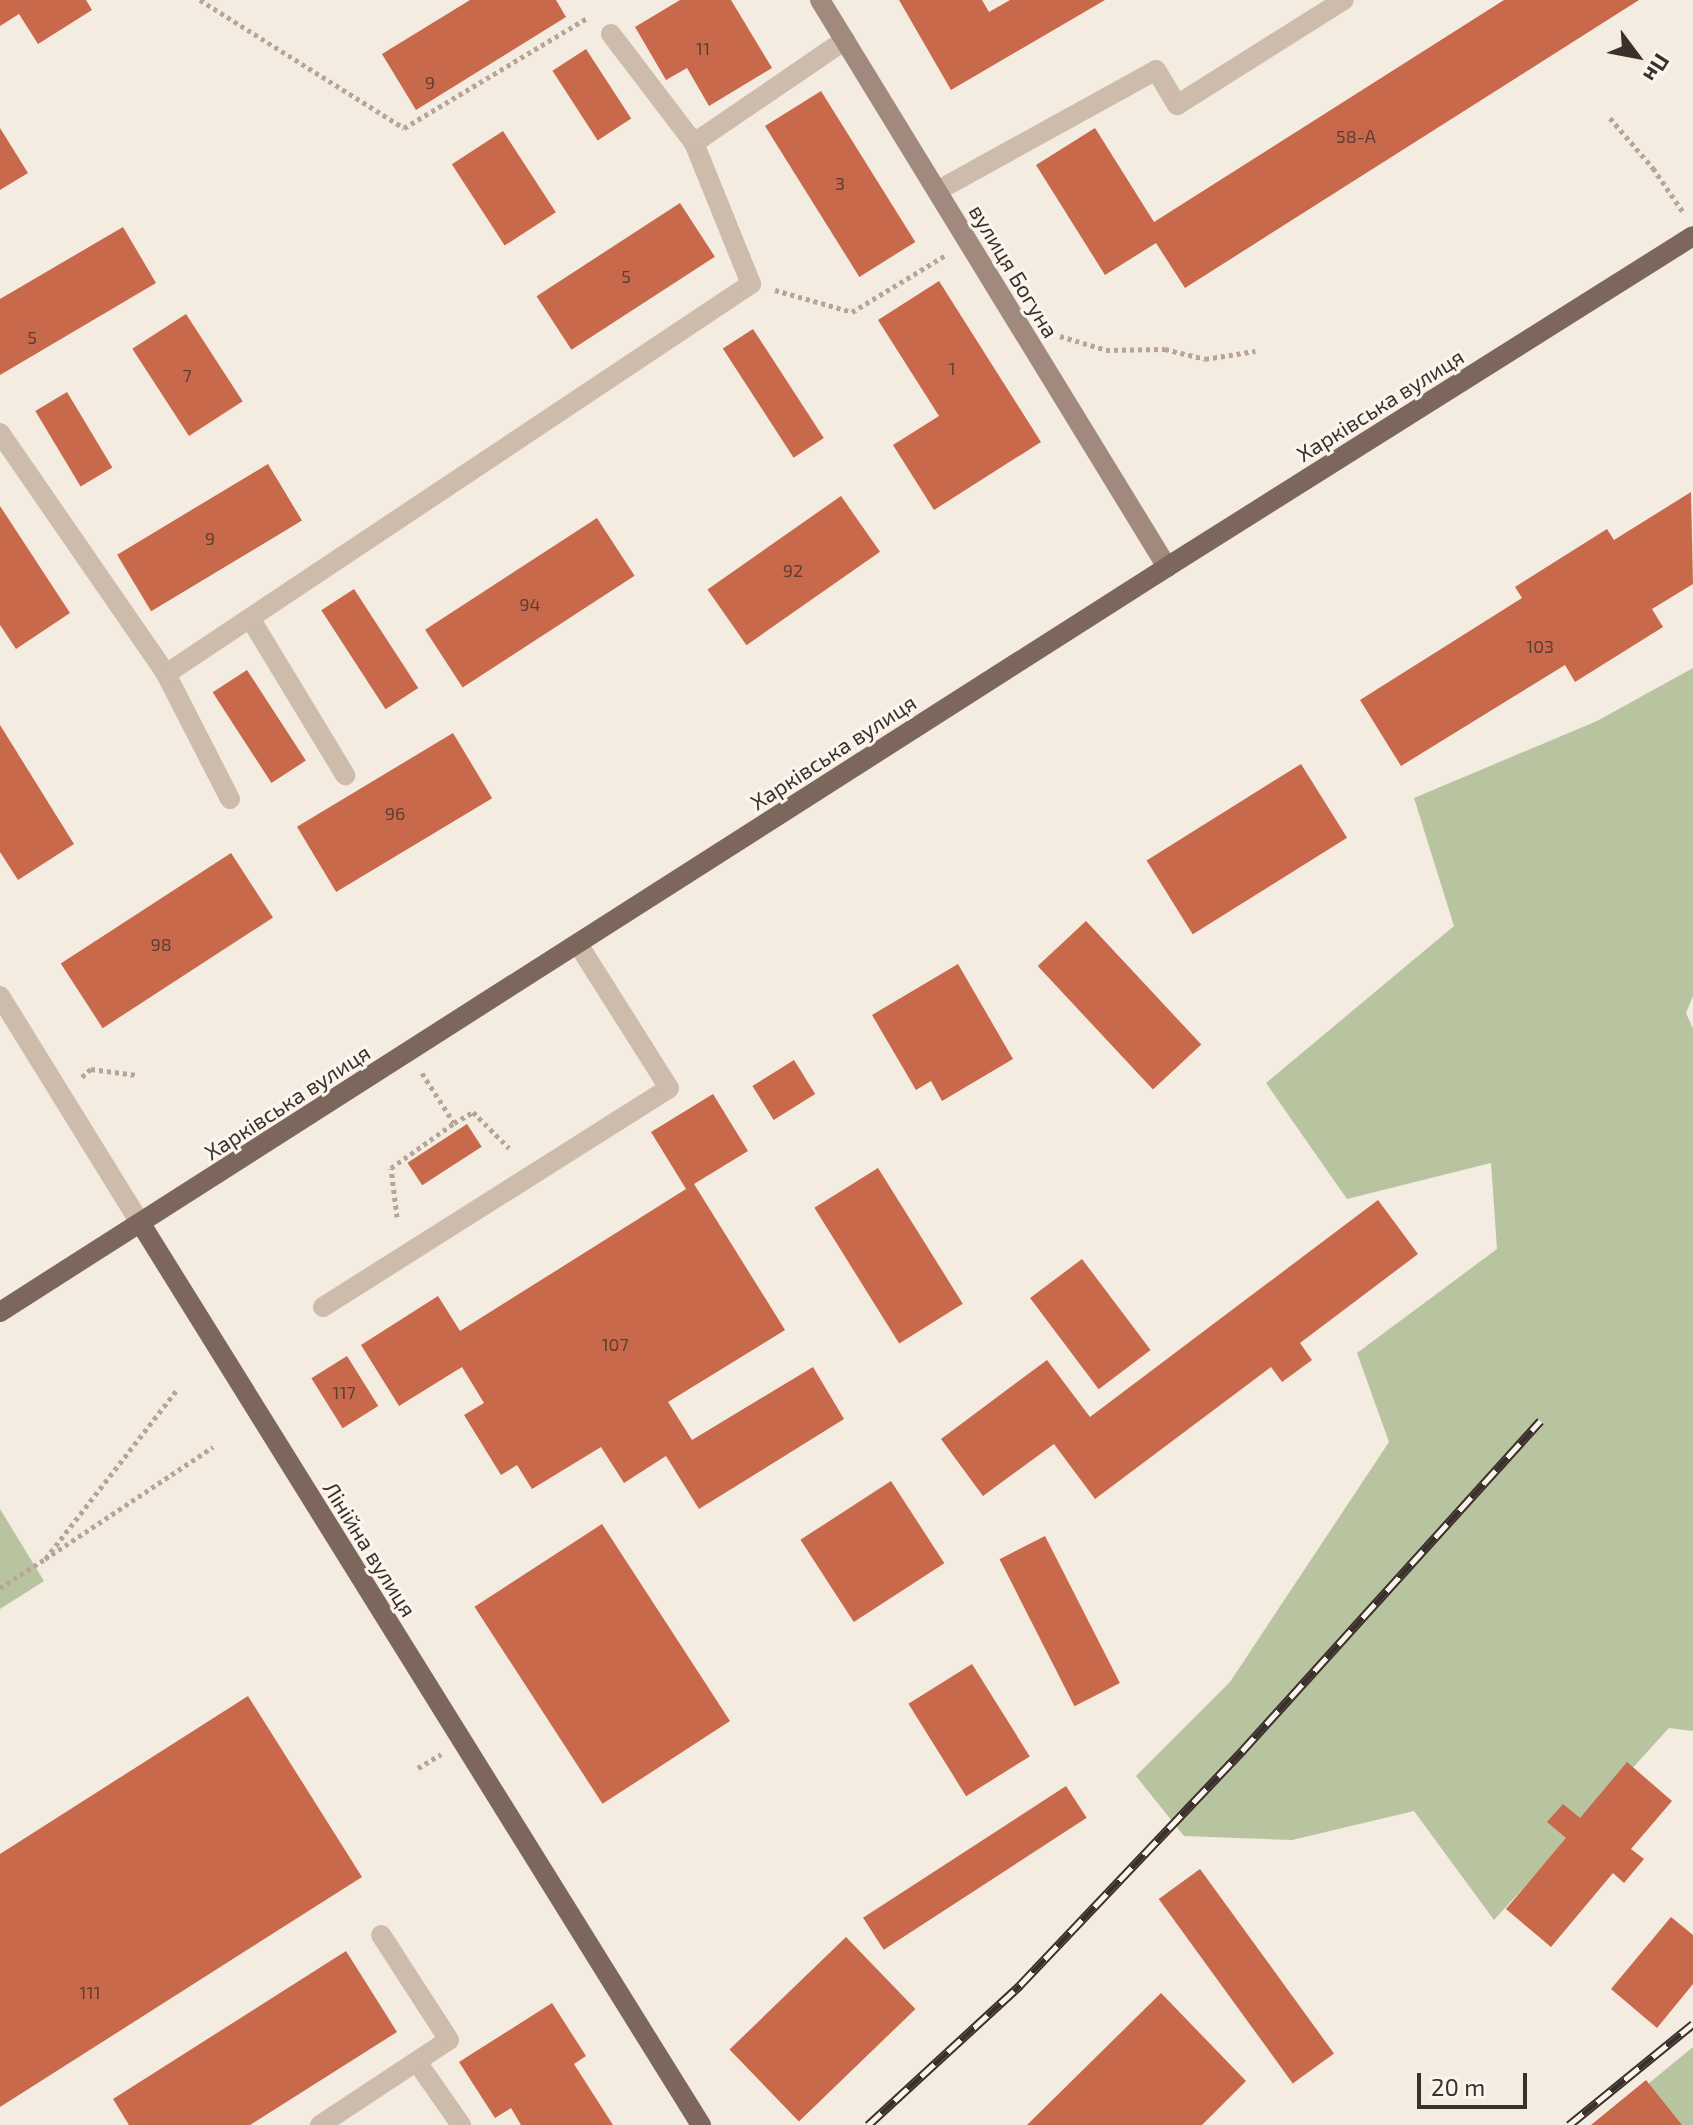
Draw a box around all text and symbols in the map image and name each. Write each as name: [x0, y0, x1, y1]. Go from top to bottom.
north arrow: [1597, 16, 1677, 96]
house number: 11: [696, 37, 710, 59]
text: Пн: [1639, 50, 1676, 88]
house number: 9: [425, 71, 435, 93]
house number: 58-А: [1336, 125, 1376, 147]
house number: 3: [835, 172, 845, 194]
street label: вулиця Богуна: [964, 200, 1064, 342]
house number: 5: [621, 265, 631, 287]
house number: 5: [27, 326, 37, 348]
street label: Харківська вулиця: [1291, 343, 1469, 467]
house number: 1: [948, 357, 956, 379]
house number: 7: [182, 364, 192, 386]
house number: 9: [205, 527, 215, 549]
house number: 92: [783, 559, 803, 581]
house number: 94: [519, 593, 541, 615]
house number: 103: [1526, 635, 1554, 657]
street label: Харківська вулиця: [745, 689, 921, 815]
house number: 96: [385, 802, 405, 824]
house number: 98: [150, 933, 172, 955]
street label: Харківська вулиця: [199, 1039, 375, 1165]
house number: 107: [601, 1333, 629, 1355]
house number: 117: [332, 1381, 356, 1403]
street label: Лінійна вулиця: [318, 1477, 422, 1621]
house number: 111: [79, 1981, 101, 2003]
scale bar: [1421, 2057, 1531, 2107]
text: 20 m: [1431, 2072, 1485, 2101]

